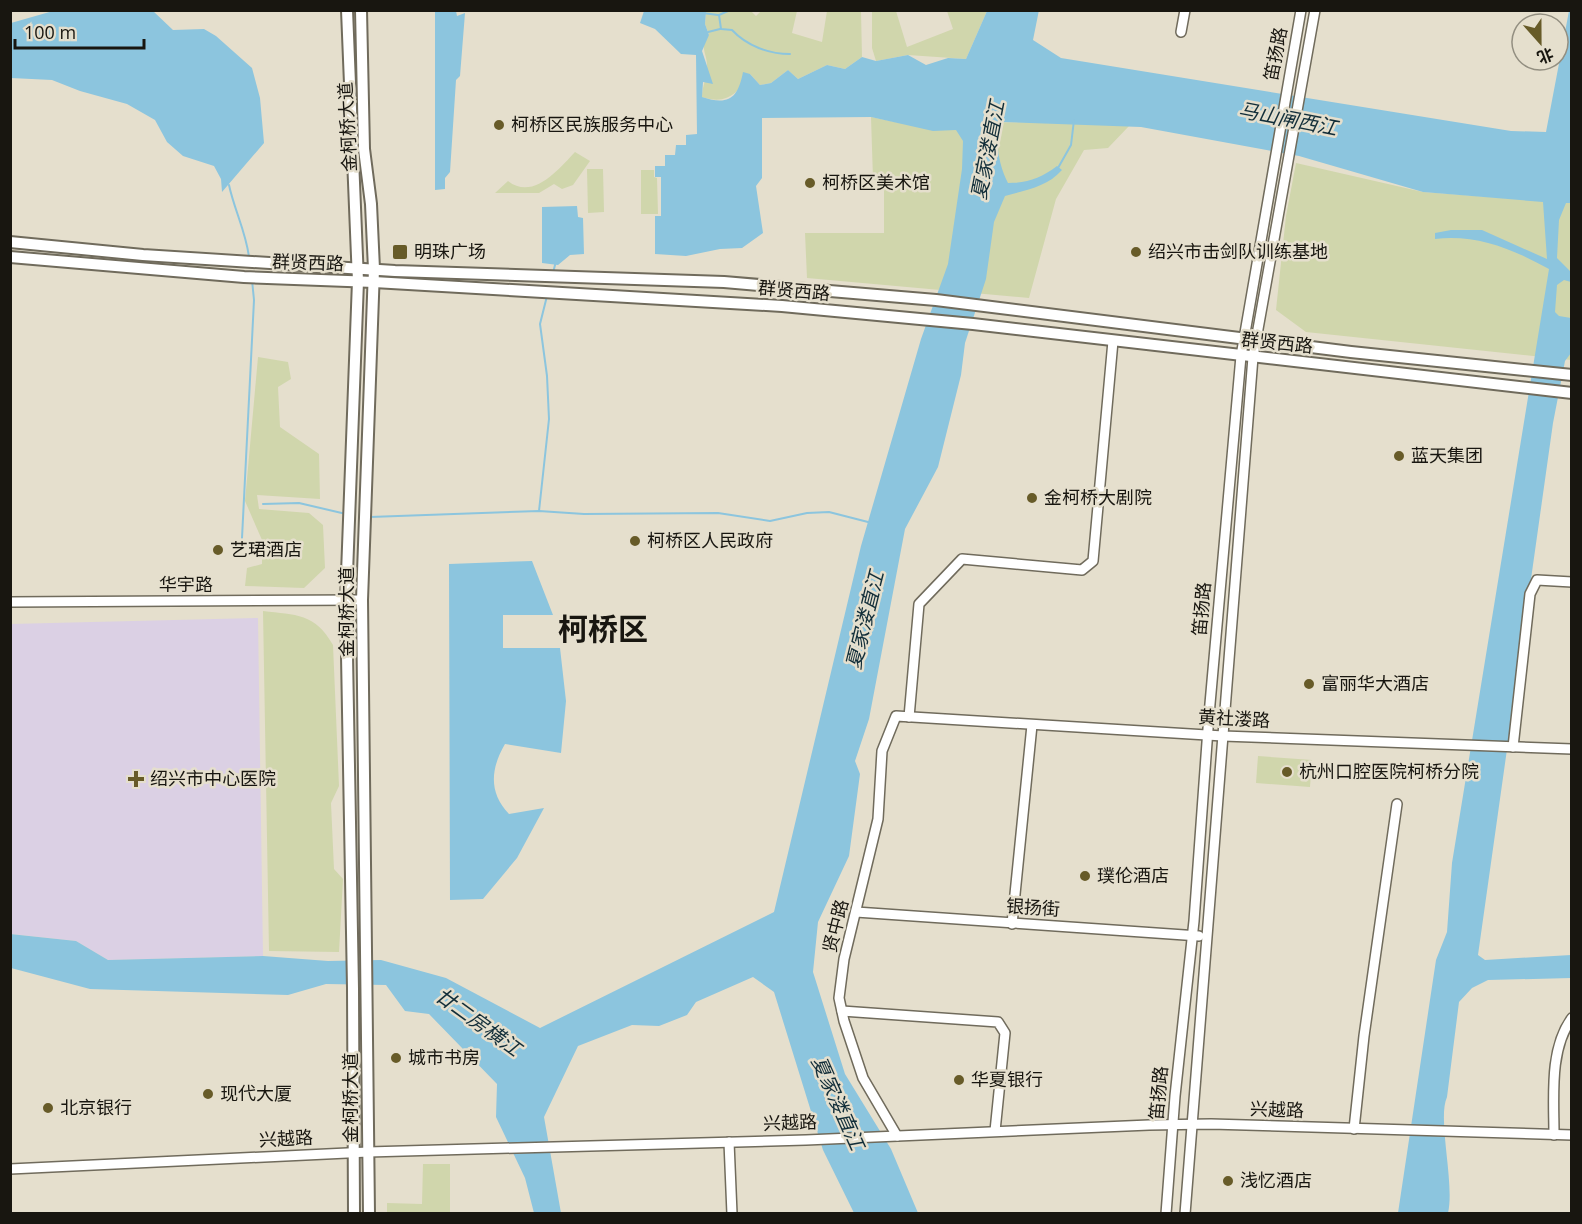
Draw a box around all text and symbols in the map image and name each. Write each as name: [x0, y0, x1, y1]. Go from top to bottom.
scale bar: [15, 12, 144, 50]
north arrow: [1510, 12, 1570, 72]
text: 100 m: [24, 20, 76, 44]
street label: 笛扬路: [1258, 25, 1292, 83]
text: 北: [1534, 43, 1557, 69]
street label: 金柯桥大道: [333, 81, 361, 173]
water label: 夏家溇直江: [965, 96, 1011, 202]
water label: 马山闸西江: [1236, 96, 1342, 142]
place label: 柯桥区民族服务中心: [511, 112, 673, 136]
marker: 柯桥区民族服务中心: [492, 118, 506, 132]
place label: 柯桥区美术馆: [822, 170, 930, 194]
marker: 柯桥区美术馆: [803, 176, 817, 190]
place label: 明珠广场: [414, 239, 486, 263]
place label: 绍兴市击剑队训练基地: [1148, 239, 1328, 263]
marker: 明珠广场: [391, 243, 409, 261]
marker: 绍兴市击剑队训练基地: [1129, 245, 1143, 259]
street label: 群贤西路: [272, 249, 344, 275]
street label: 群贤西路: [757, 275, 831, 305]
street label: 群贤西路: [1240, 326, 1314, 358]
place label: 蓝天集团: [1411, 443, 1483, 467]
marker: 蓝天集团: [1392, 449, 1406, 463]
place label: 金柯桥大剧院: [1044, 485, 1152, 509]
marker: 金柯桥大剧院: [1025, 491, 1039, 505]
place label: 柯桥区人民政府: [647, 528, 773, 552]
marker: 柯桥区人民政府: [628, 534, 642, 548]
place label: 艺珺酒店: [230, 537, 302, 561]
marker: 艺珺酒店: [211, 543, 225, 557]
water label: 夏家溇直江: [839, 566, 890, 672]
street label: 金柯桥大道: [334, 567, 358, 657]
street label: 华宇路: [159, 572, 213, 596]
street label: 笛扬路: [1187, 581, 1215, 637]
district label: 柯桥区: [558, 608, 648, 649]
place label: 富丽华大酒店: [1321, 671, 1429, 695]
marker: 富丽华大酒店: [1302, 677, 1316, 691]
street label: 黄社溇路: [1197, 704, 1271, 732]
place label: 杭州口腔医院柯桥分院: [1299, 759, 1479, 783]
marker: 杭州口腔医院柯桥分院: [1280, 765, 1294, 779]
place label: 绍兴市中心医院: [150, 766, 276, 790]
marker: 绍兴市中心医院: [127, 770, 145, 788]
place label: 璞伦酒店: [1097, 863, 1169, 887]
marker: 璞伦酒店: [1078, 869, 1092, 883]
street label: 银扬街: [1005, 893, 1061, 921]
street label: 贤中路: [817, 897, 853, 955]
water label: 廿二房横江: [430, 981, 528, 1063]
place label: 城市书房: [408, 1045, 480, 1069]
marker: 城市书房: [389, 1051, 403, 1065]
water label: 夏家溇直江: [806, 1052, 872, 1156]
street label: 金柯桥大道: [338, 1053, 362, 1143]
street label: 笛扬路: [1144, 1065, 1172, 1121]
place label: 华夏银行: [971, 1067, 1043, 1091]
marker: 华夏银行: [952, 1073, 966, 1087]
place label: 现代大厦: [220, 1081, 292, 1105]
marker: 现代大厦: [201, 1087, 215, 1101]
place label: 北京银行: [60, 1095, 132, 1119]
street label: 兴越路: [1250, 1096, 1304, 1122]
marker: 北京银行: [41, 1101, 55, 1115]
street label: 兴越路: [763, 1109, 817, 1135]
street label: 兴越路: [258, 1125, 314, 1151]
place label: 浅忆酒店: [1240, 1168, 1312, 1192]
marker: 浅忆酒店: [1221, 1174, 1235, 1188]

